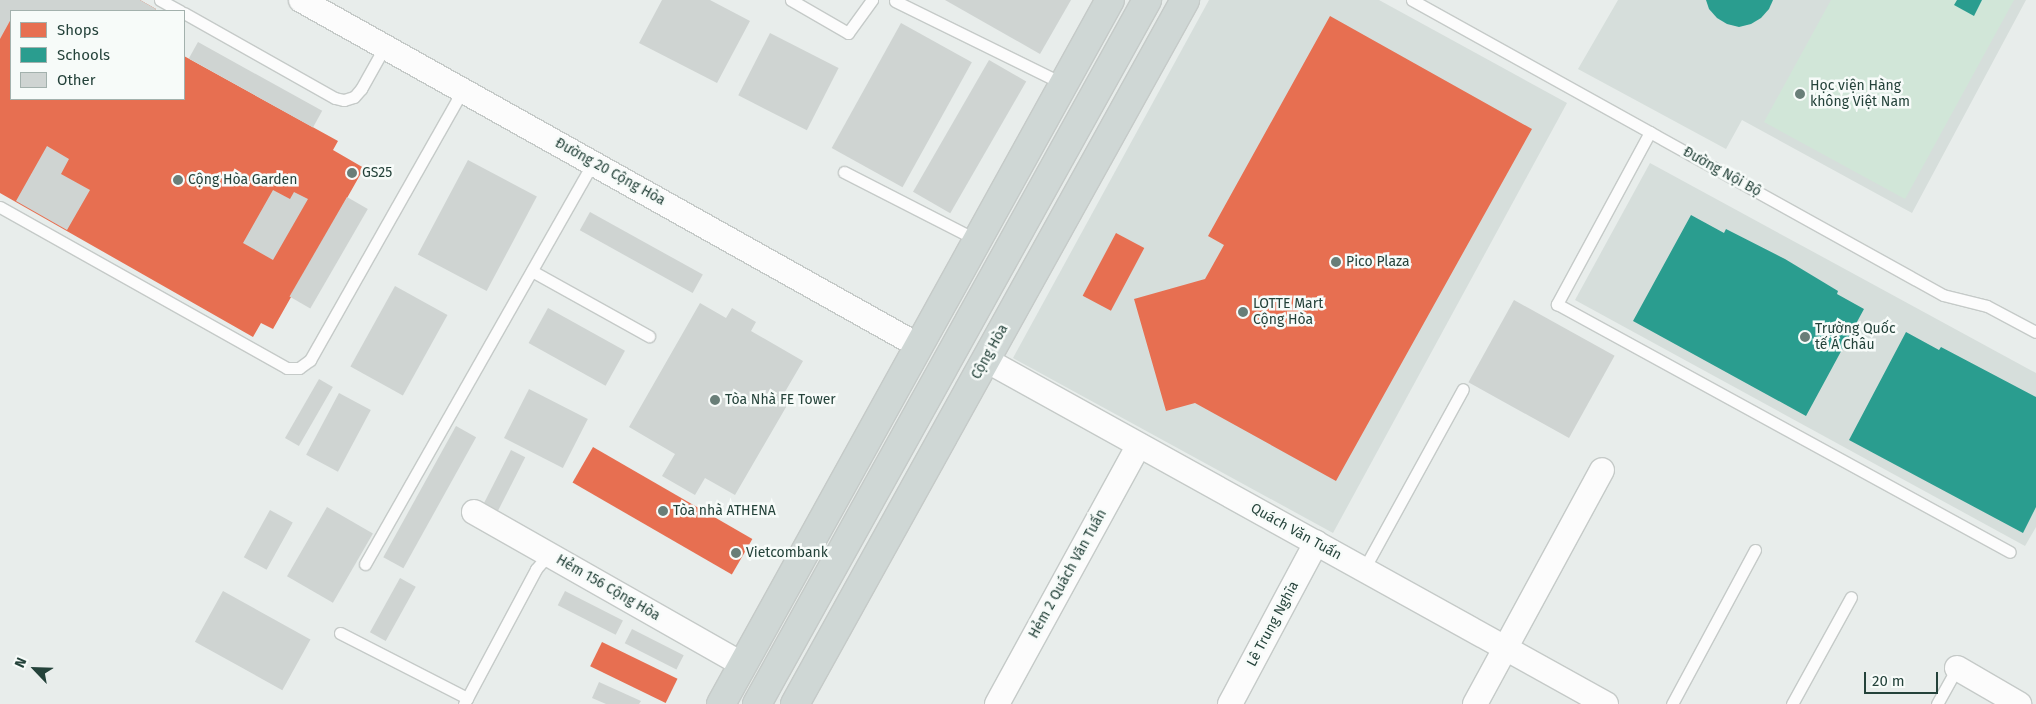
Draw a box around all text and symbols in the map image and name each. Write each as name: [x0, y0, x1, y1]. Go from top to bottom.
legend: [10, 10, 185, 100]
text: Shops: [57, 21, 99, 39]
text: Schools: [57, 46, 110, 64]
text: Other: [57, 71, 96, 89]
place label: Học viện Hàng không Việt Nam: [1810, 78, 1910, 110]
marker: Học viện Hàng không Việt Nam: [1794, 88, 1806, 100]
street label: Đường 20 Cộng Hòa: [552, 135, 668, 209]
street label: Đường Nội Bộ: [1680, 144, 1764, 200]
place label: GS25: [362, 165, 392, 181]
marker: GS25: [346, 167, 358, 179]
place label: Cộng Hòa Garden: [188, 172, 297, 188]
marker: Cộng Hòa Garden: [172, 174, 184, 186]
place label: Pico Plaza: [1346, 254, 1410, 270]
marker: Pico Plaza: [1330, 256, 1342, 268]
place label: LOTTE Mart Cộng Hòa: [1253, 296, 1323, 328]
marker: LOTTE Mart Cộng Hòa: [1237, 306, 1249, 318]
place label: Trường Quốc tế Á Châu: [1815, 321, 1896, 354]
street label: Cộng Hòa: [968, 322, 1012, 382]
marker: Trường Quốc tế Á Châu: [1799, 331, 1811, 343]
place label: Tòa Nhà FE Tower: [725, 392, 836, 408]
marker: Tòa Nhà FE Tower: [709, 394, 721, 406]
street label: Quách Văn Tuấn: [1248, 500, 1344, 564]
place label: Tòa nhà ATHENA: [673, 503, 776, 519]
marker: Tòa nhà ATHENA: [657, 505, 669, 517]
street label: Hẻm 2 Quách Văn Tuấn: [1026, 507, 1110, 641]
place label: Vietcombank: [746, 545, 828, 561]
marker: Vietcombank: [730, 547, 742, 559]
street label: Hẻm 156 Cộng Hòa: [553, 551, 663, 625]
street label: Lê Trung Nghĩa: [1243, 578, 1303, 670]
north arrow: [10, 644, 60, 694]
text: N: [11, 655, 30, 670]
scale bar: [1866, 662, 1940, 694]
text: 20 m: [1872, 672, 1905, 690]

